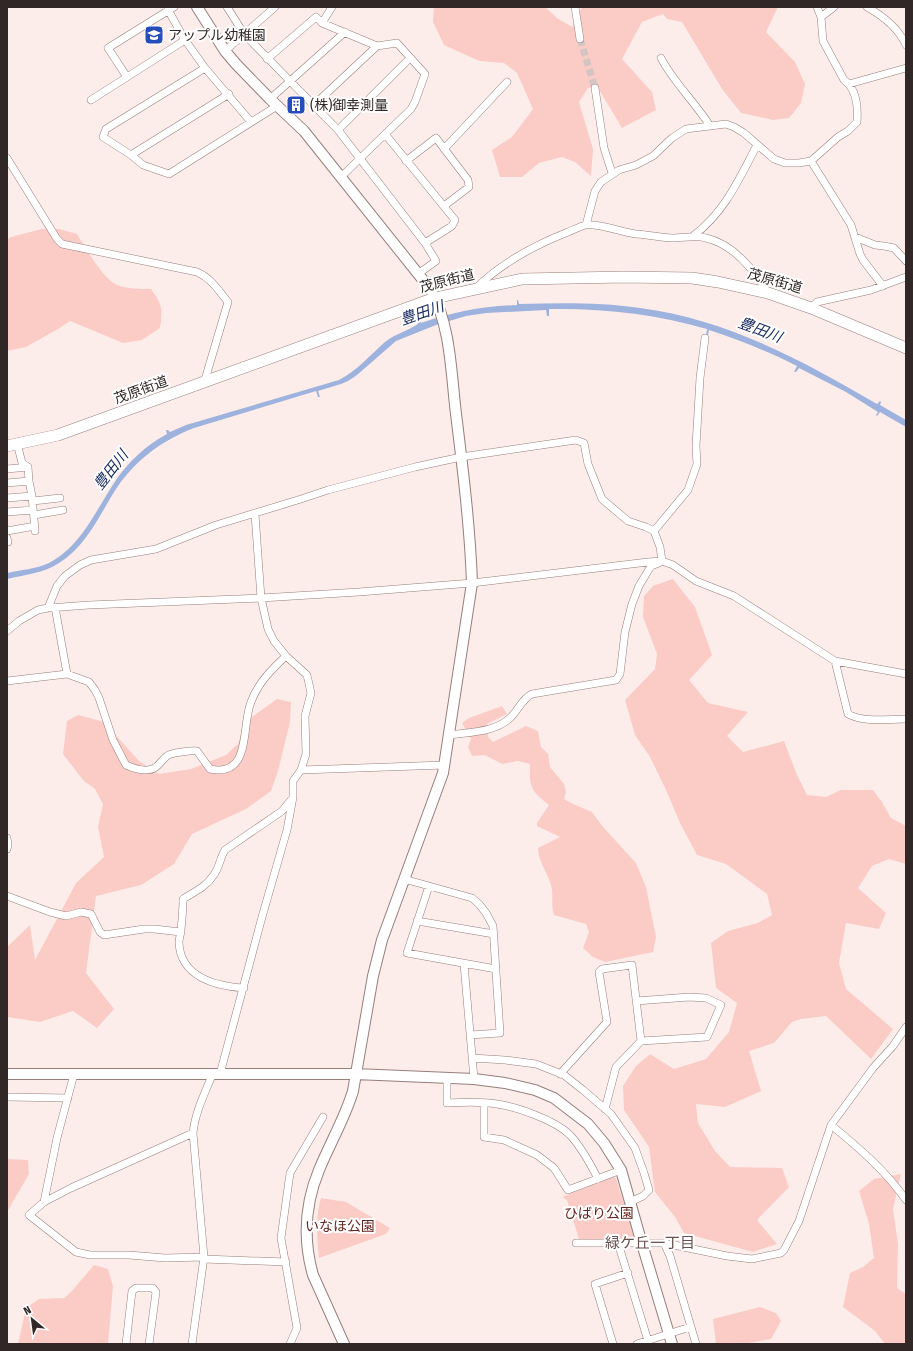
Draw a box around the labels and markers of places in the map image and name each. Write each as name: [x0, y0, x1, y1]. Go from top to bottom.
school or university icon: アップル幼稚園: [143, 24, 165, 46]
place label: アップル幼稚園: [168, 27, 266, 44]
building icon: (株)御幸測量: [285, 94, 307, 116]
place label: (株)御幸測量: [310, 97, 388, 114]

